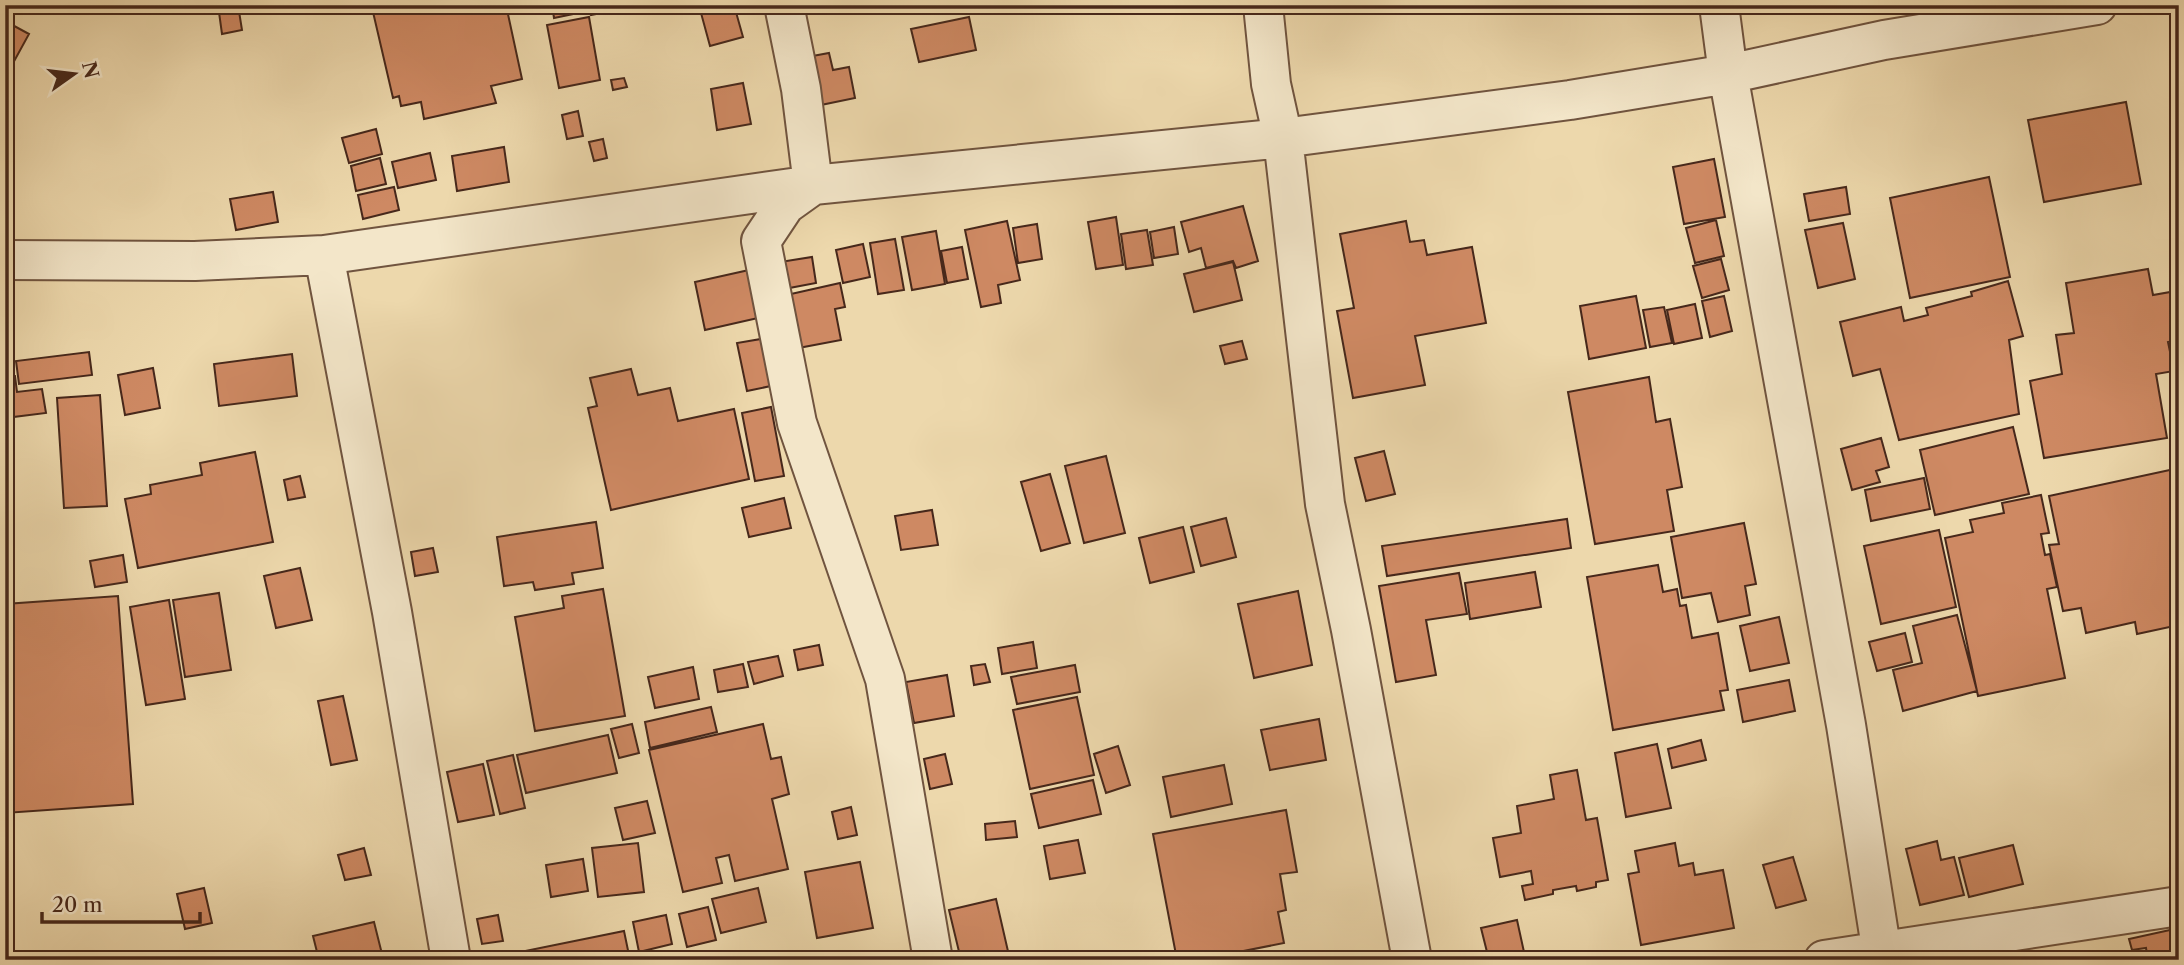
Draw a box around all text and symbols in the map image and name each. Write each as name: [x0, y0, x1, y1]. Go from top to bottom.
north arrow: [38, 38, 108, 108]
text: N: [77, 59, 103, 81]
scale bar: [42, 881, 200, 925]
text: 20 m: [52, 892, 103, 917]

